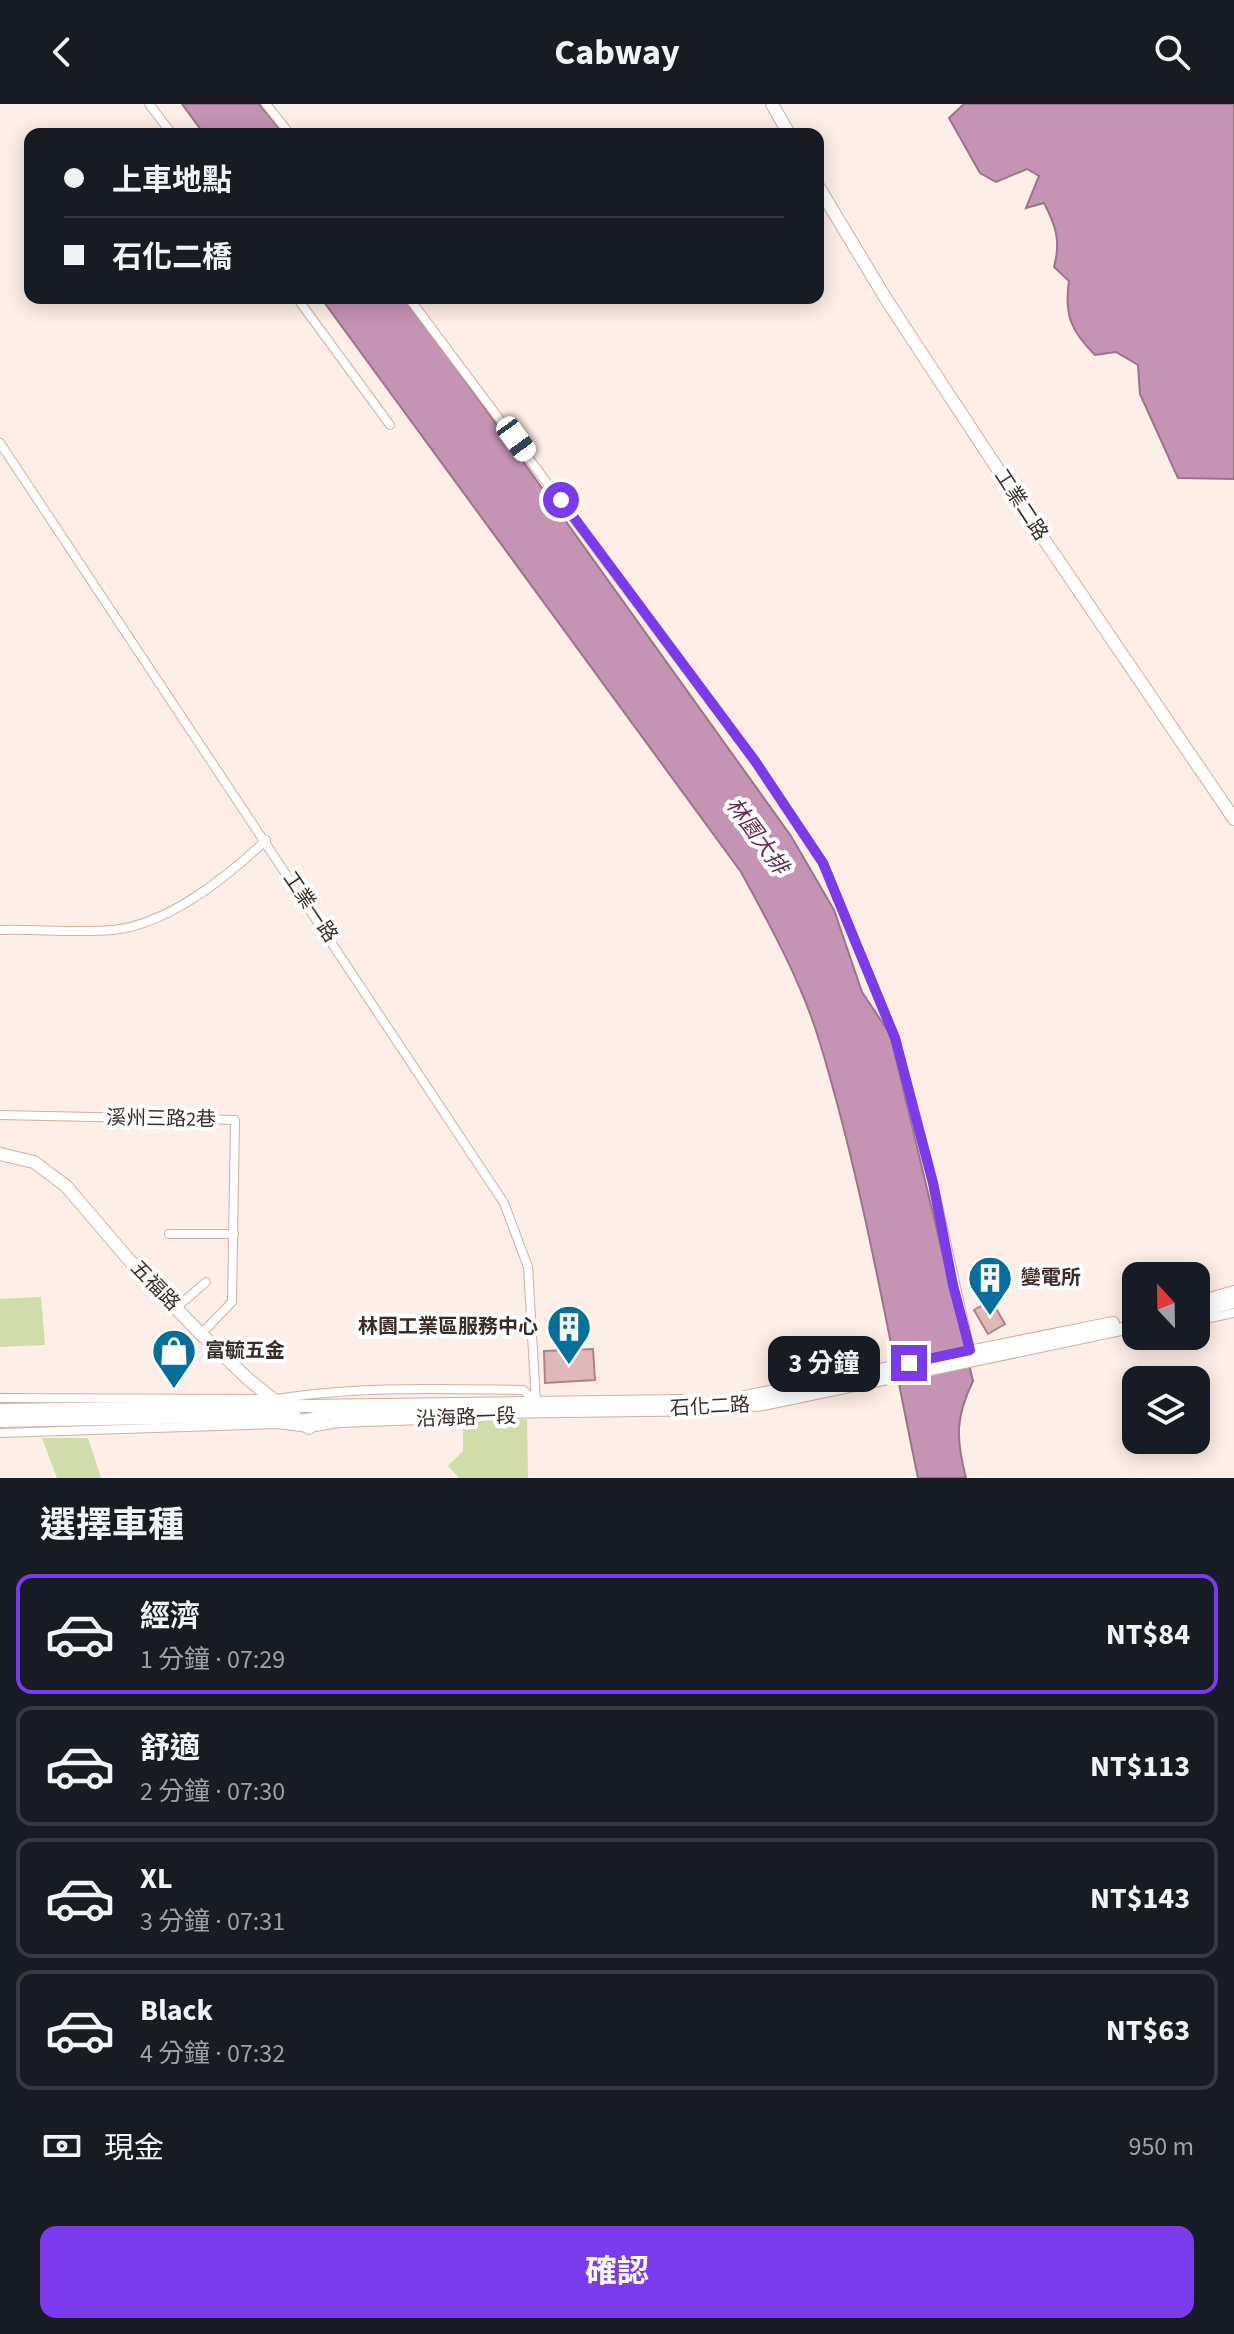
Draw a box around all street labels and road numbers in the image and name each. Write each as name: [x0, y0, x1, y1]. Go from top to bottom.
street label: 工業二路: [987, 464, 1055, 546]
street label: 工業一路: [276, 866, 344, 948]
street label: 溪州三路2巷: [106, 1104, 216, 1134]
street label: 五福路: [124, 1255, 186, 1317]
street label: 石化二路: [669, 1391, 751, 1423]
street label: 沿海路一段: [416, 1402, 516, 1434]

